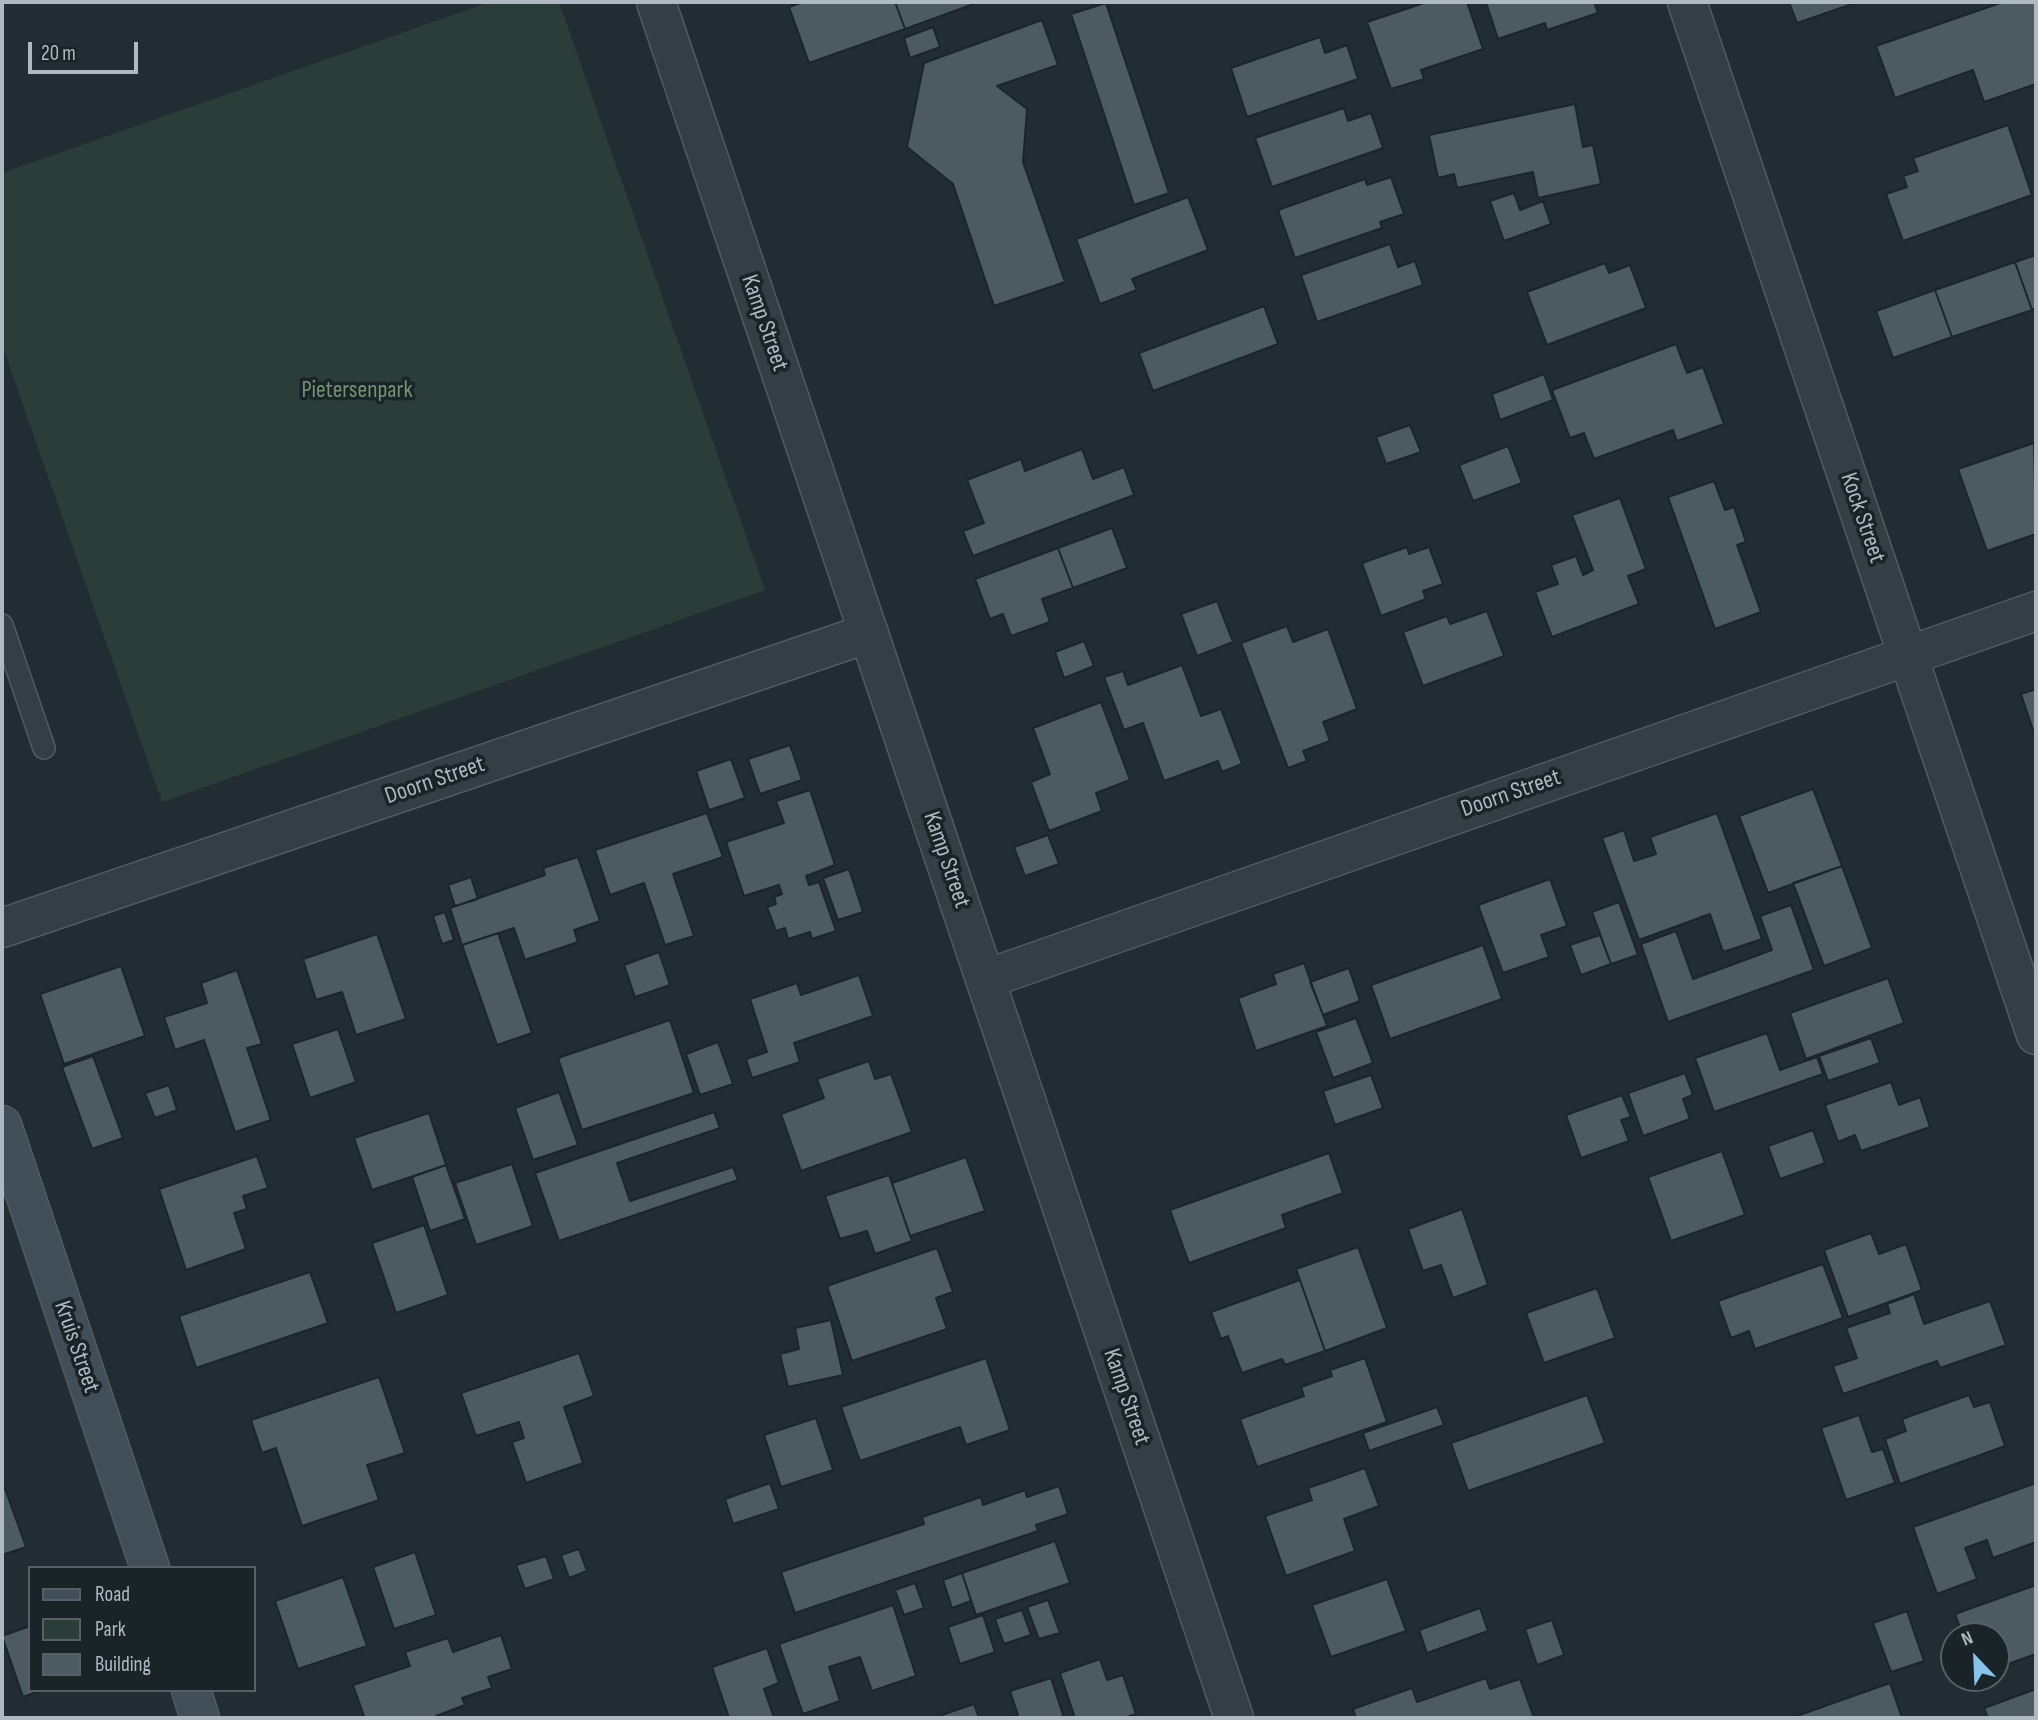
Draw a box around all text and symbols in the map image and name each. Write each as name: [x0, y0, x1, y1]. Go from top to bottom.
scale bar: [32, 28, 142, 72]
text: 20 m: [41, 41, 76, 66]
street label: Kamp Street: [734, 271, 794, 375]
park label: Pietersenpark: [301, 377, 413, 405]
street label: Kock Street: [1833, 469, 1891, 567]
street label: Doorn Street: [381, 751, 489, 811]
street label: Doorn Street: [1457, 764, 1565, 824]
street label: Kamp Street: [916, 808, 976, 912]
street label: Kruis Street: [47, 1297, 105, 1397]
street label: Kamp Street: [1096, 1345, 1156, 1449]
legend: [28, 1566, 256, 1692]
text: Road: [95, 1582, 130, 1607]
text: Park: [95, 1617, 126, 1642]
north arrow: [1940, 1622, 2010, 1692]
text: N: [1958, 1626, 1977, 1652]
text: Building: [95, 1652, 151, 1677]

